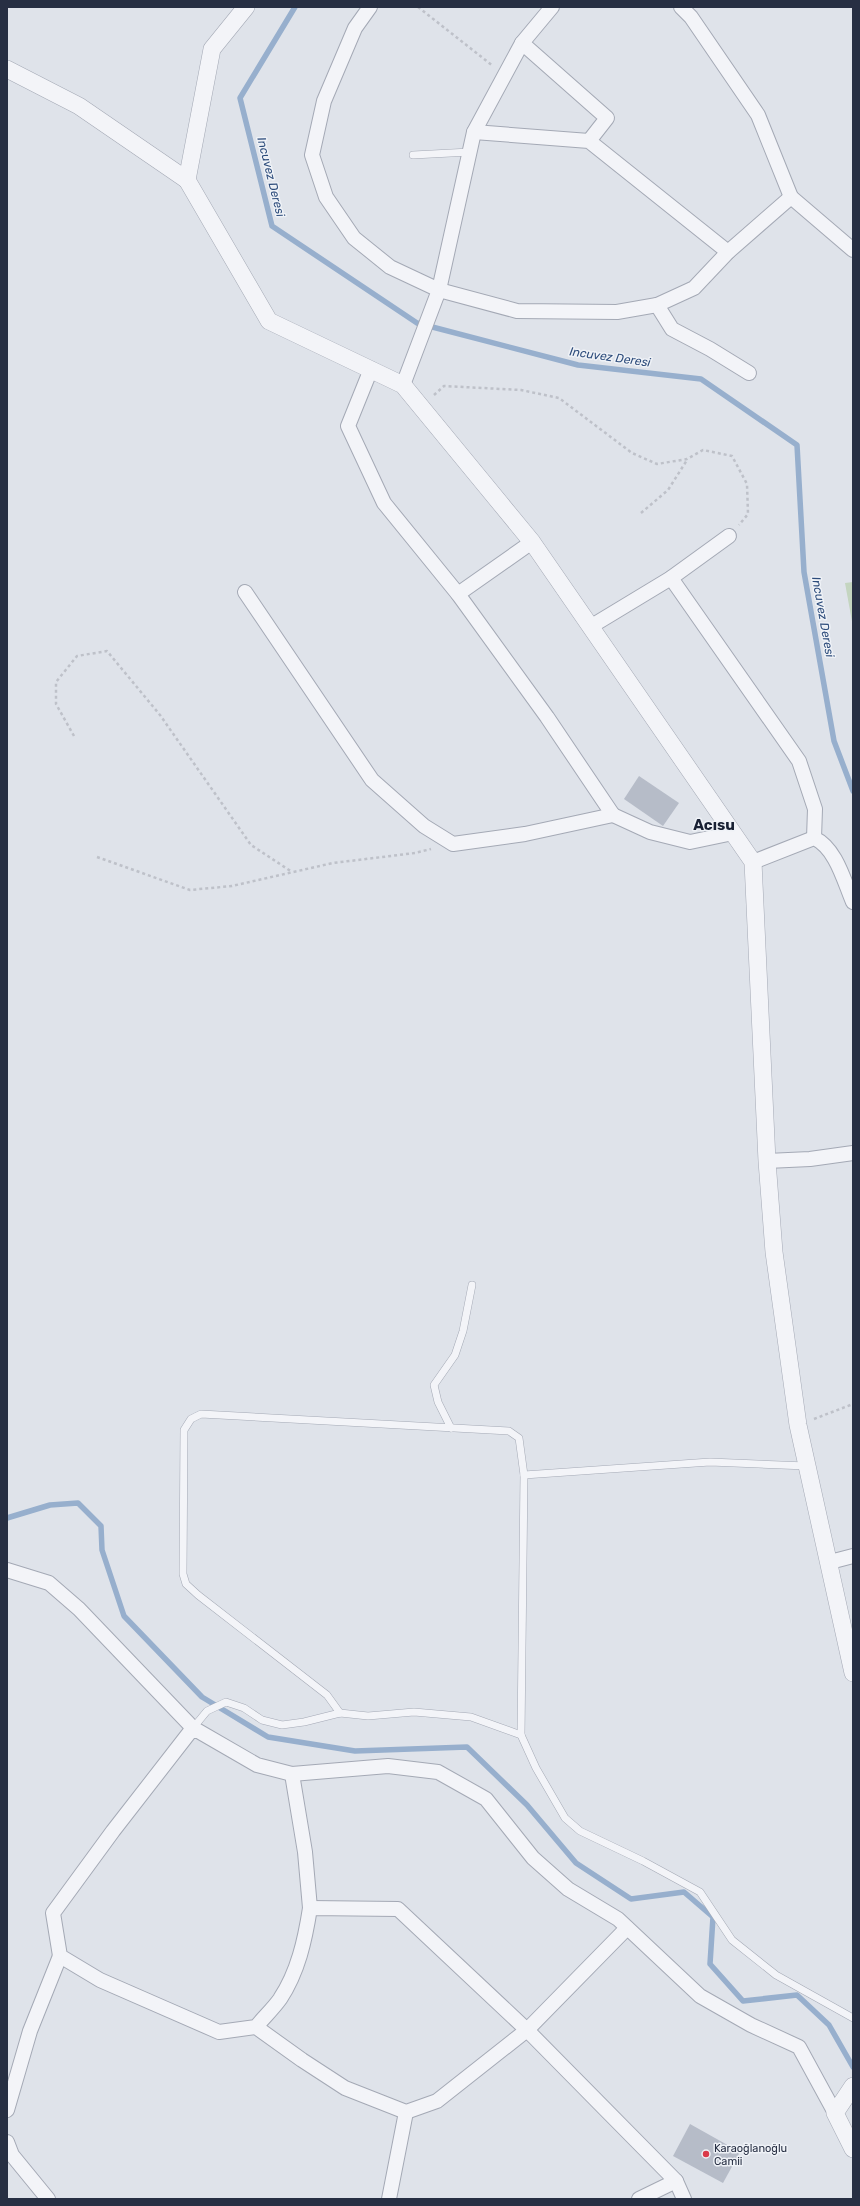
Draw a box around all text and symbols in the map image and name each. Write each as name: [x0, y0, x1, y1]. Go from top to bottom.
water label: Incuvez Deresi: [254, 136, 288, 219]
water label: Incuvez Deresi: [569, 344, 653, 370]
water label: Incuvez Deresi: [809, 576, 837, 660]
district label: Acısu: [693, 816, 735, 834]
place label: Karaoğlanoğlu Camii: [714, 2142, 787, 2168]
marker: Karaoğlanoğlu Camii: [701, 2149, 711, 2159]

